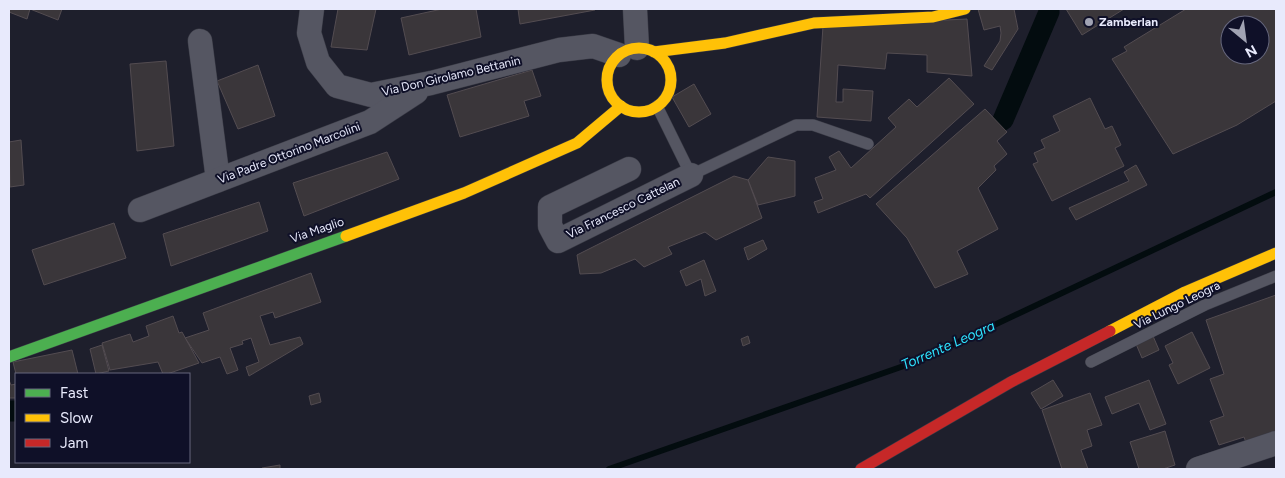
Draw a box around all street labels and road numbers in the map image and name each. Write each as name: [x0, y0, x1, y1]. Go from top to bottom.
street label: Via Don Girolamo Bettanin: [380, 53, 522, 99]
street label: Via Padre Ottorino Marcolini: [216, 119, 362, 187]
street label: Via Francesco Cattelan: [564, 174, 682, 242]
street label: Via Maglio: [288, 214, 346, 246]
street label: Via Lungo Leogra: [1132, 278, 1222, 332]

